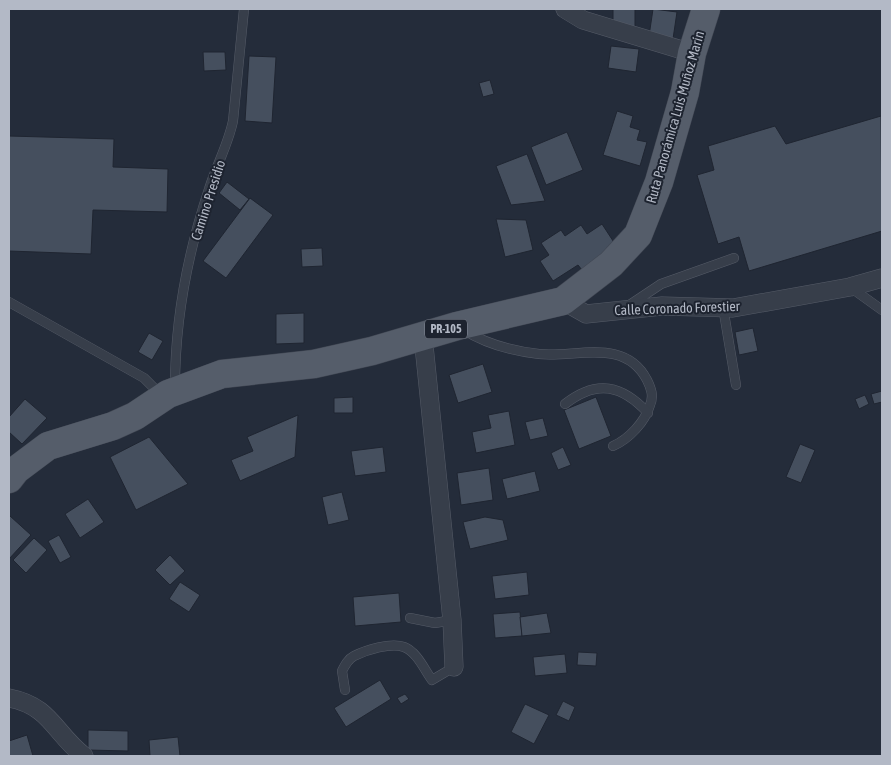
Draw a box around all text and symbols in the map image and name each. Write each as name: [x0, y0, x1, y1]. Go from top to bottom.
street label: Ruta Panorámica Luis Muñoz Marín: [643, 29, 707, 205]
street label: Camino Presidio: [188, 158, 228, 242]
street label: Calle Coronado Forestier: [614, 298, 741, 318]
road number: PR-105: [425, 320, 467, 338]

